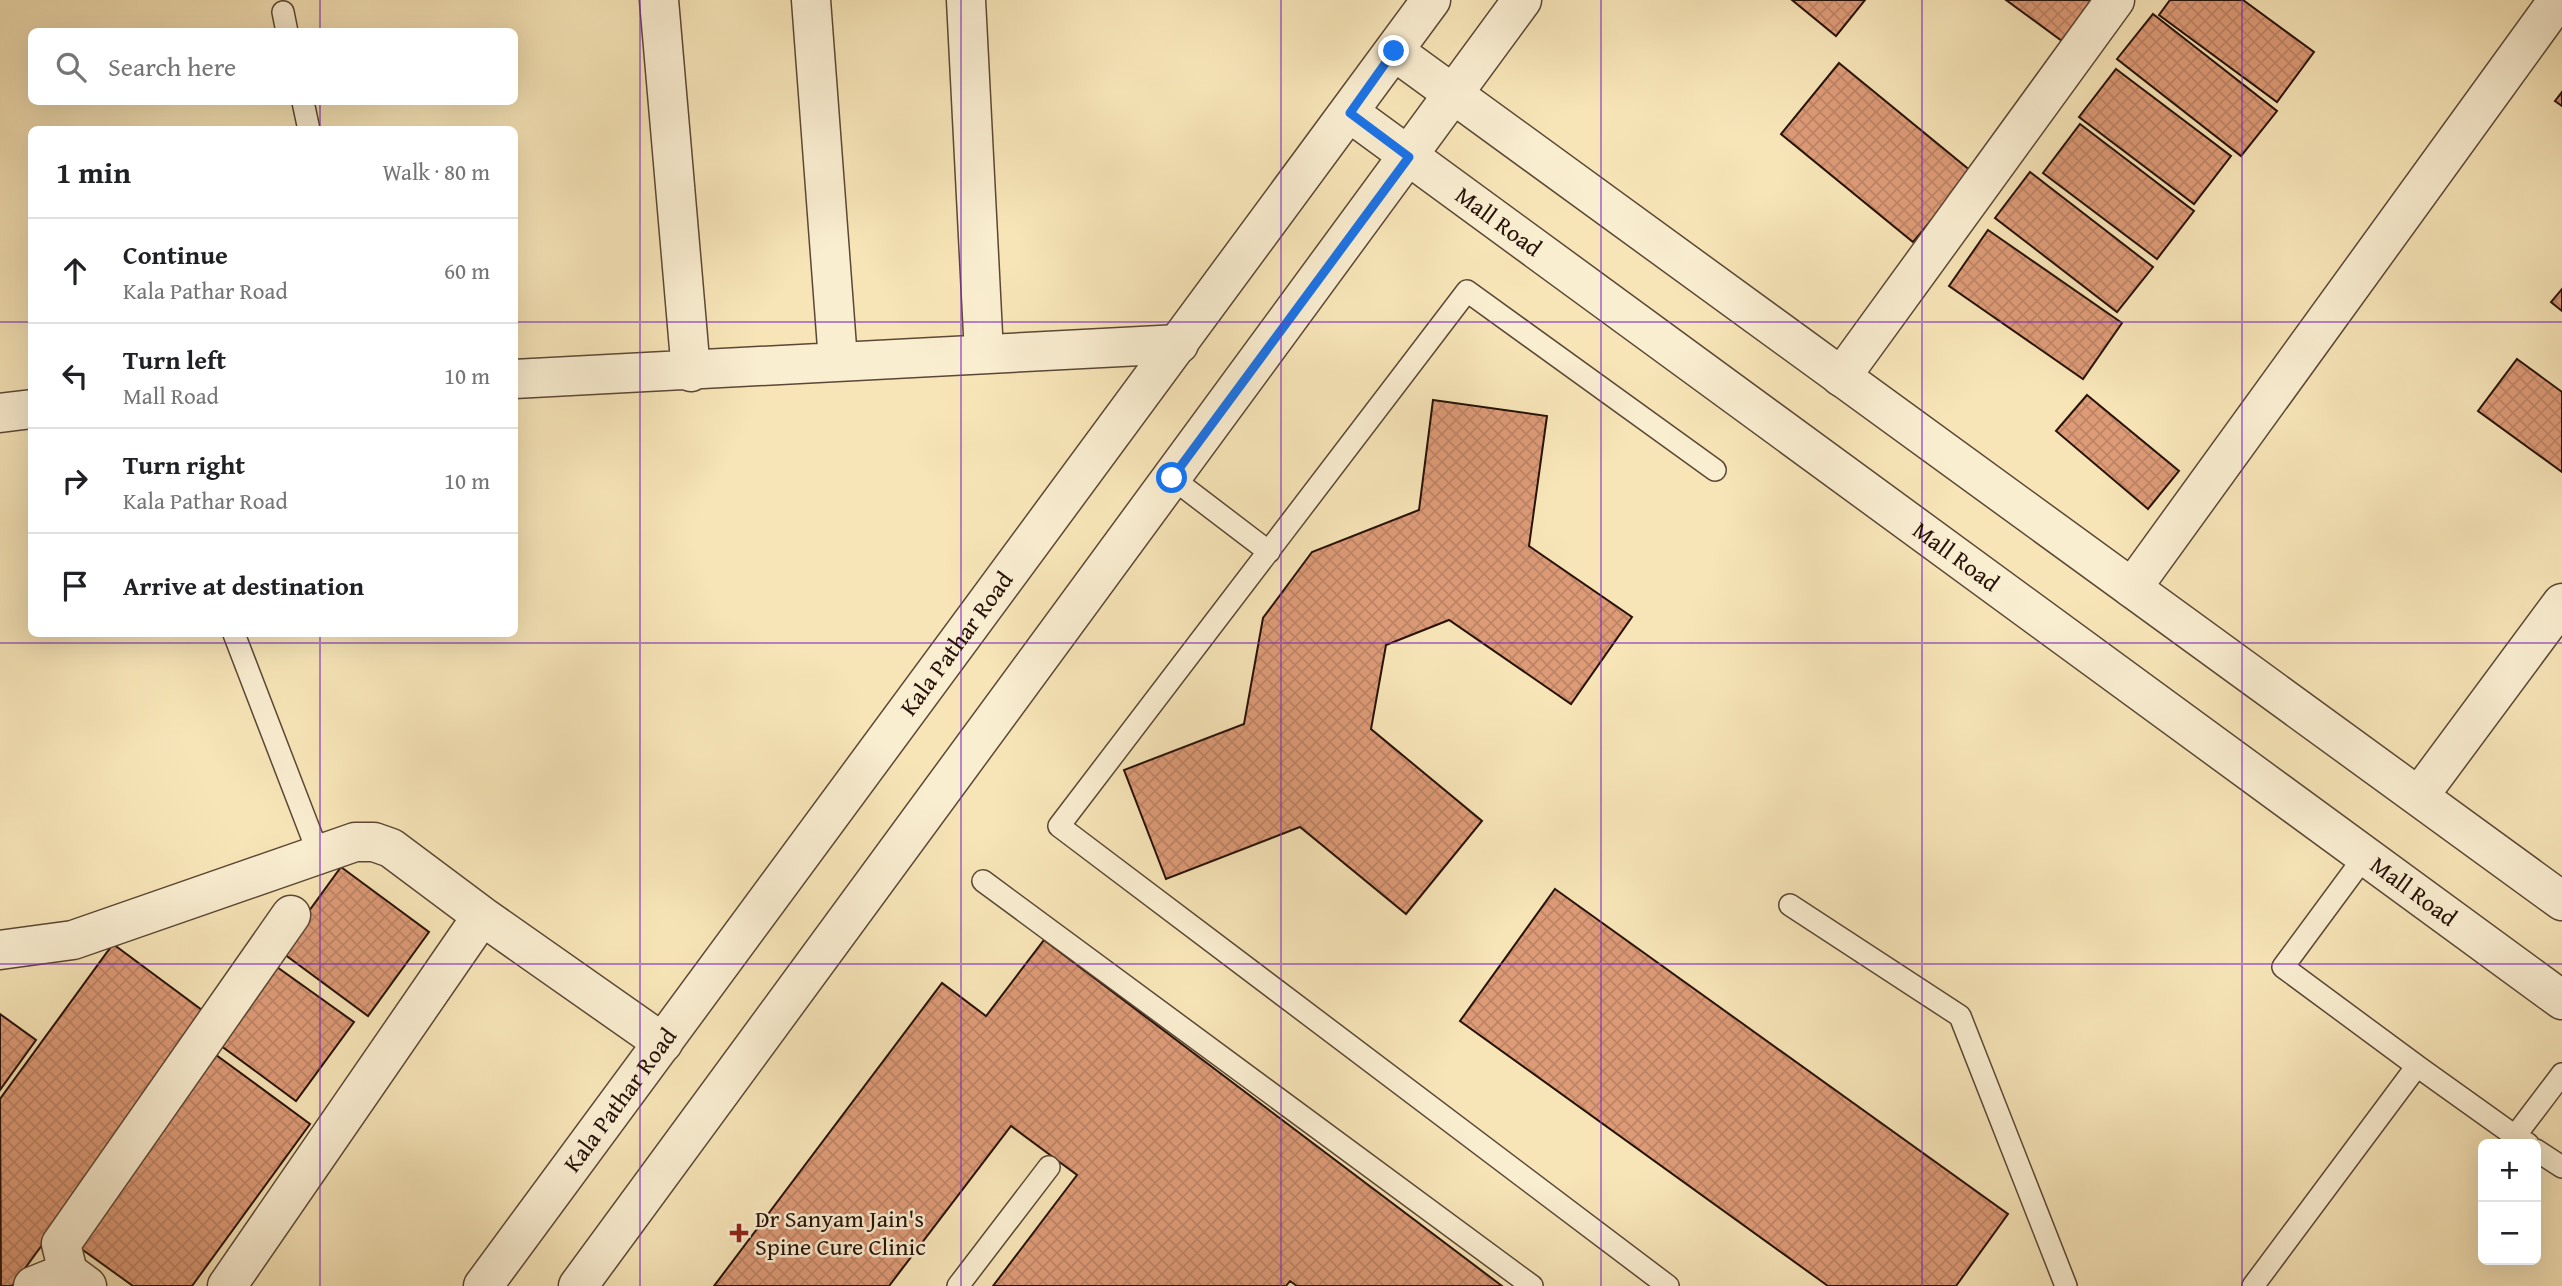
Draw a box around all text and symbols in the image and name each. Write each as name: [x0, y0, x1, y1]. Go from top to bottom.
search box: [28, 28, 518, 105]
route end: [1378, 35, 1409, 66]
text: Search here: [108, 47, 236, 86]
icon: search: [52, 48, 90, 86]
text: 1 min: [56, 150, 131, 194]
text: Walk · 80 m: [382, 155, 490, 188]
street label: Mall Road: [1448, 178, 1550, 265]
text: Continue: [123, 235, 228, 274]
icon: ahead: [56, 252, 94, 290]
text: 60 m: [444, 254, 490, 287]
text: Kala Pathar Road: [123, 274, 288, 307]
text: Turn left: [123, 340, 226, 379]
icon: left: [56, 357, 94, 395]
text: 10 m: [444, 359, 490, 392]
text: Mall Road: [123, 379, 219, 412]
text: Turn right: [123, 445, 245, 484]
icon: right: [56, 462, 94, 500]
route start: [1156, 462, 1187, 493]
text: 10 m: [444, 464, 490, 497]
text: Kala Pathar Road: [123, 484, 288, 517]
street label: Mall Road: [1906, 512, 2007, 600]
street label: Kala Pathar Road: [891, 564, 1021, 723]
text: Arrive at destination: [123, 566, 364, 605]
icon: arrive: [56, 567, 94, 605]
street label: Mall Road: [2363, 847, 2465, 935]
street label: Kala Pathar Road: [555, 1020, 685, 1179]
map controls: [2478, 1139, 2541, 1265]
button: +: [2478, 1139, 2541, 1202]
place label: Dr Sanyam Jain's Spine Cure Clinic: [755, 1201, 926, 1264]
button: −: [2478, 1202, 2541, 1265]
marker: Dr Sanyam Jain's Spine Cure Clinic: [729, 1223, 749, 1243]

